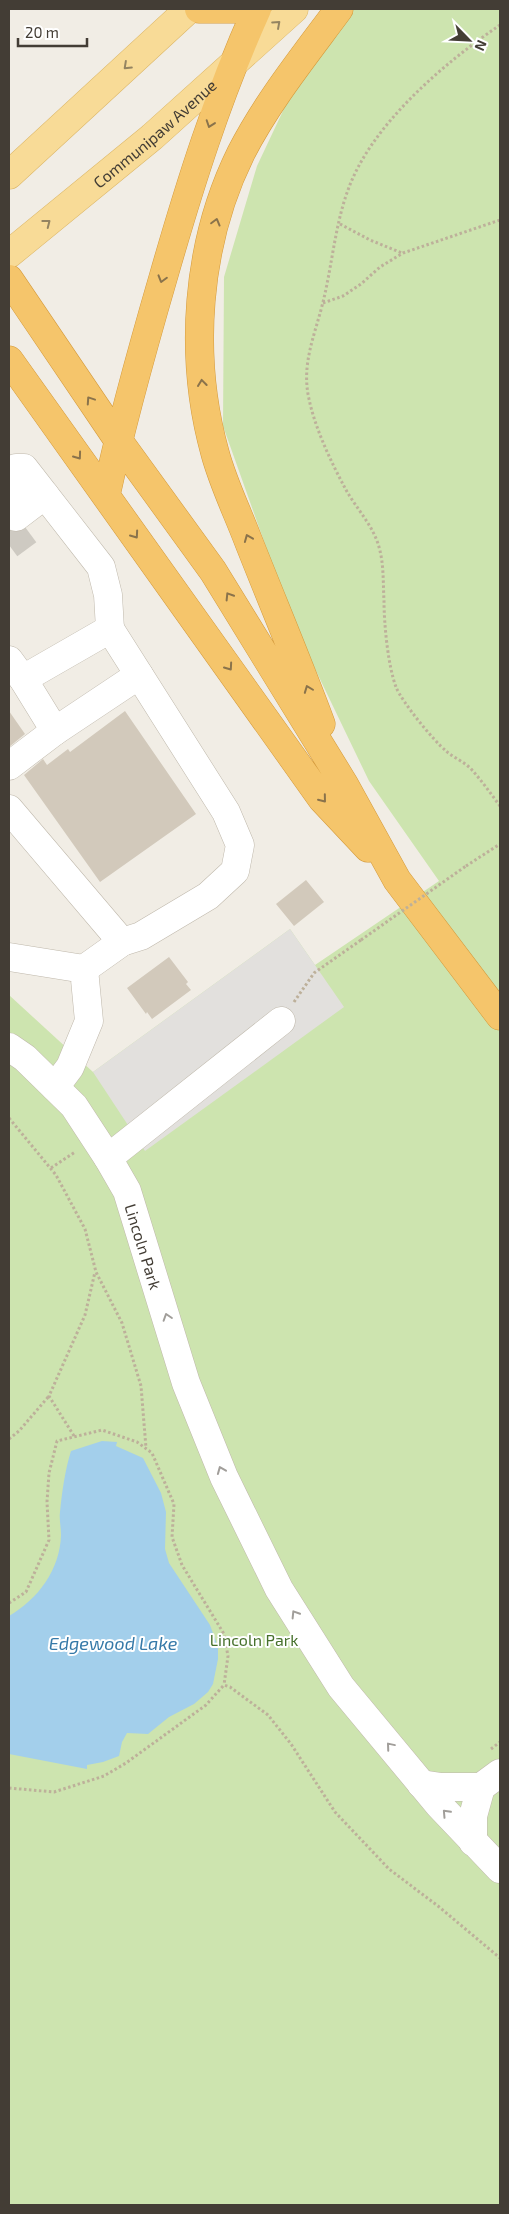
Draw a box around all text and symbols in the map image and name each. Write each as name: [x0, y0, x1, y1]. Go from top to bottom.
scale bar: [18, 15, 86, 47]
north arrow: [444, 15, 494, 65]
one-way arrow: [272, 21, 281, 30]
text: 20 m: [25, 23, 59, 41]
text: N: [472, 37, 491, 54]
one-way arrow: [124, 60, 133, 69]
street label: Communipaw Avenue: [89, 75, 220, 191]
one-way arrow: [206, 119, 216, 128]
one-way arrow: [210, 218, 221, 227]
one-way arrow: [41, 220, 50, 229]
one-way arrow: [158, 275, 168, 283]
one-way arrow: [197, 379, 208, 387]
one-way arrow: [87, 396, 96, 406]
one-way arrow: [72, 450, 81, 460]
one-way arrow: [128, 529, 138, 538]
one-way arrow: [243, 535, 253, 543]
one-way arrow: [225, 592, 235, 601]
one-way arrow: [223, 661, 232, 671]
one-way arrow: [304, 685, 314, 694]
one-way arrow: [318, 793, 326, 802]
street label: Lincoln Park: [122, 1201, 166, 1291]
one-way arrow: [163, 1313, 173, 1322]
one-way arrow: [217, 1466, 228, 1475]
one-way arrow: [292, 1611, 301, 1620]
park label: Lincoln Park: [210, 1630, 298, 1649]
water label: Edgewood Lake: [49, 1632, 178, 1654]
one-way arrow: [387, 1743, 395, 1752]
one-way arrow: [443, 1810, 452, 1819]

